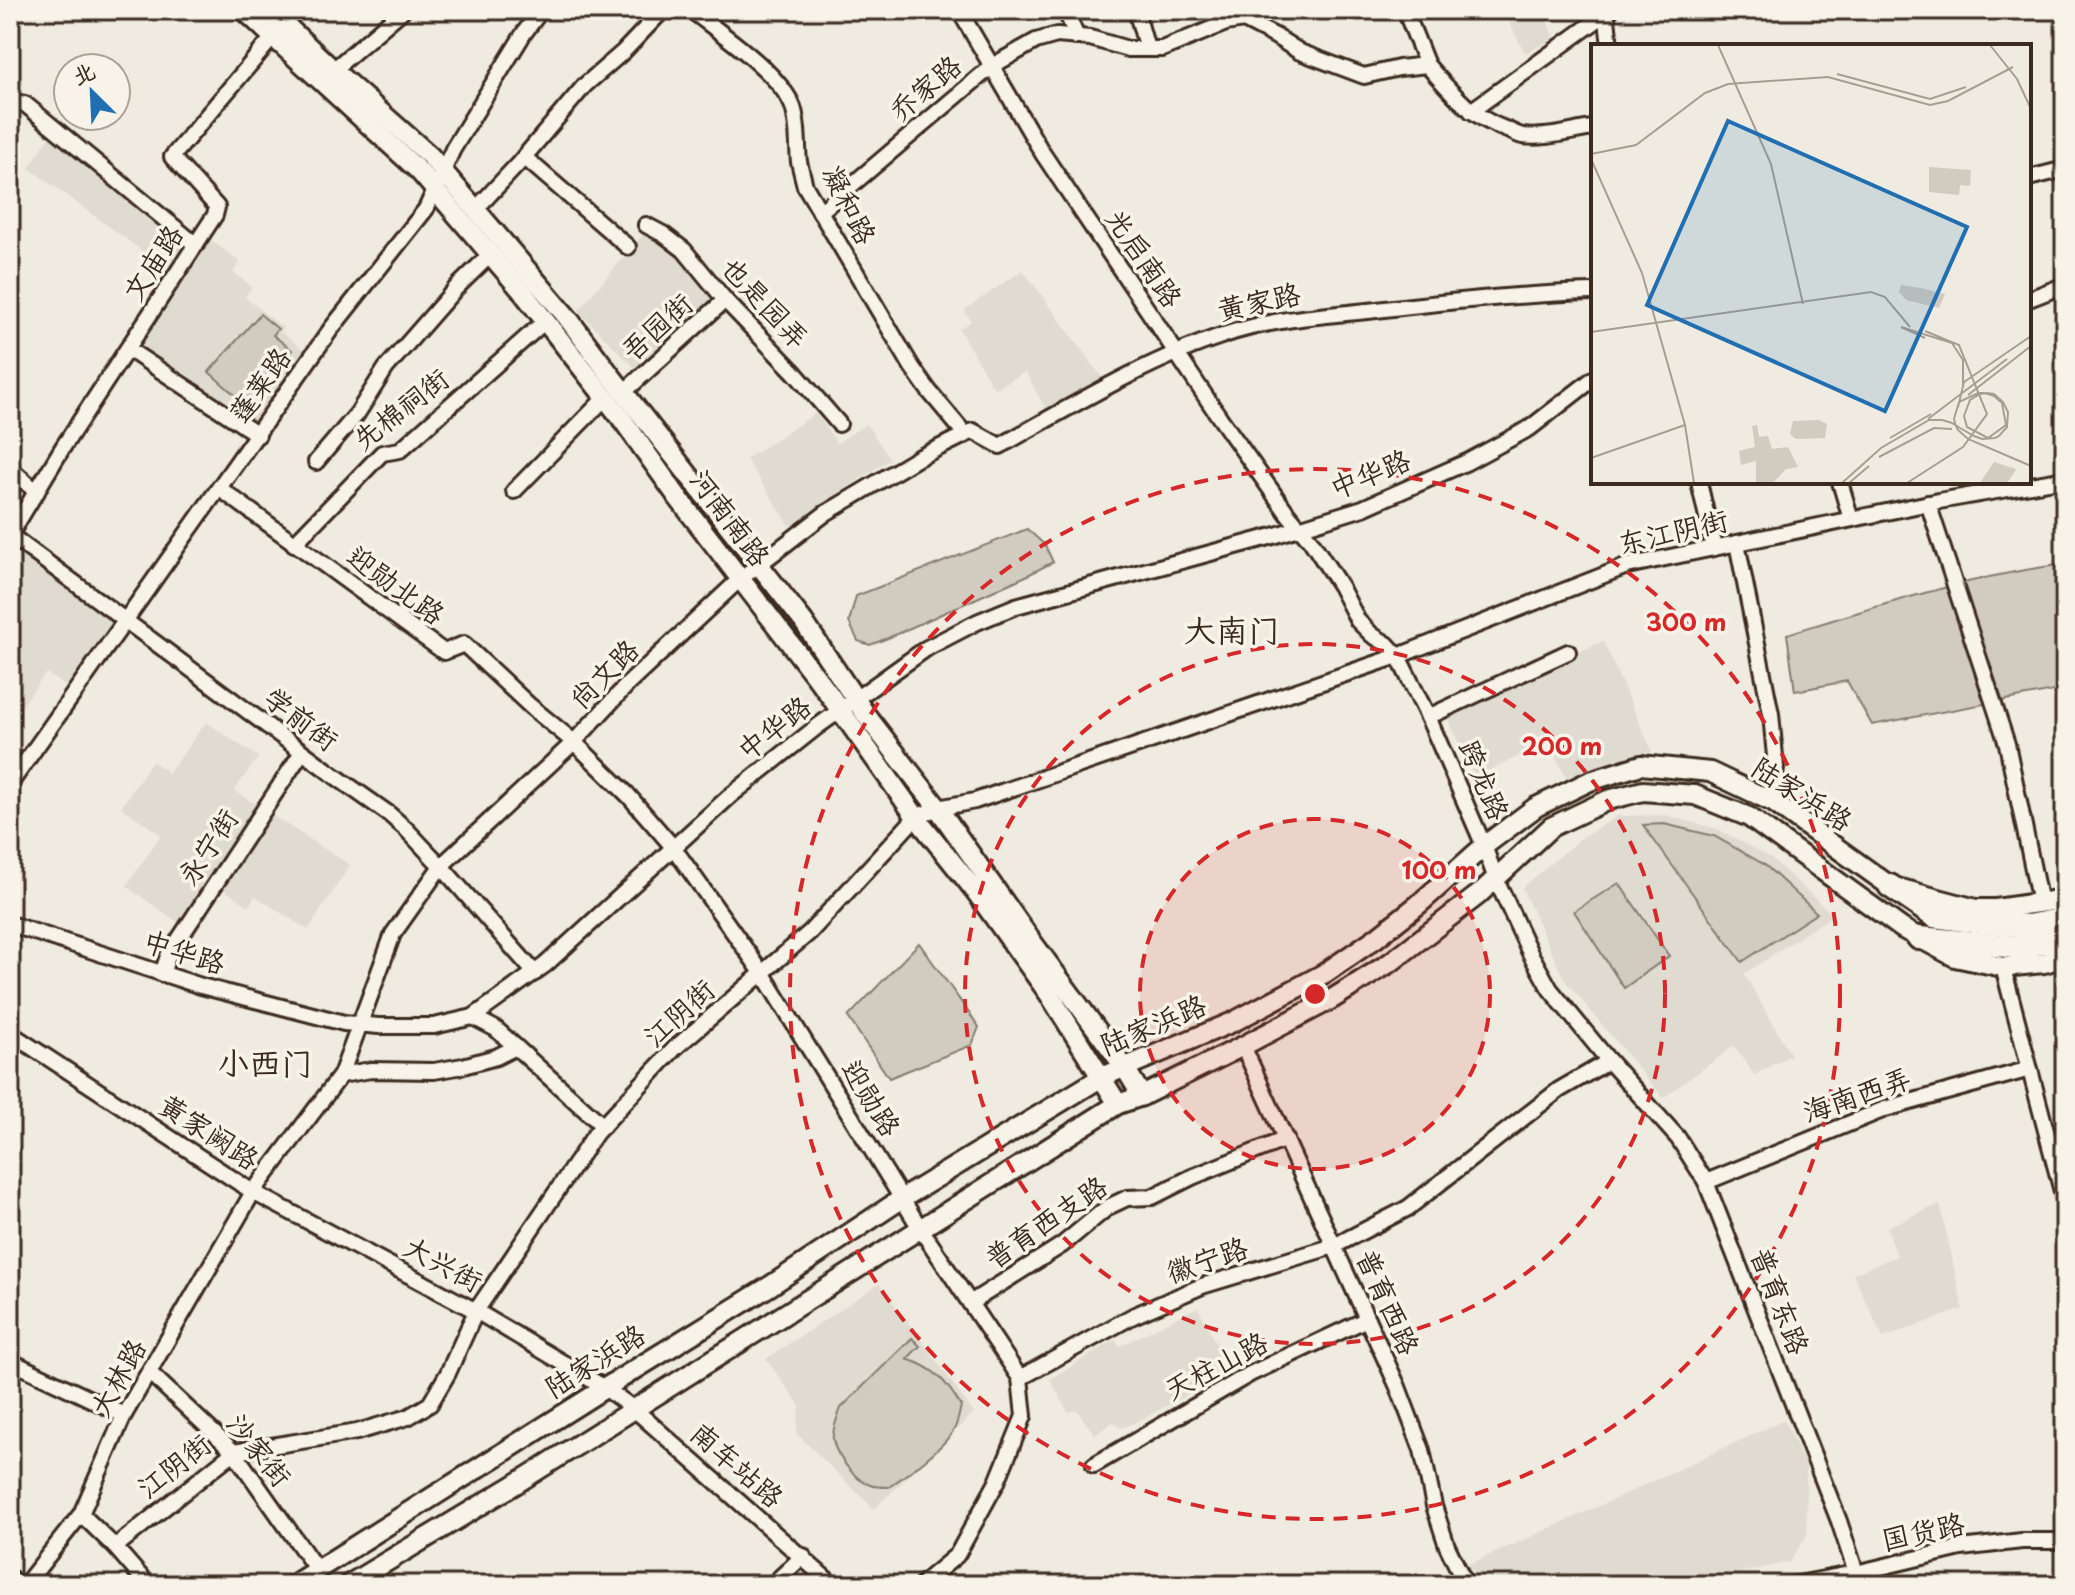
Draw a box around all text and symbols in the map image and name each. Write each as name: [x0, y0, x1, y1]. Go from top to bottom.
street label: 乔家路: [878, 43, 970, 130]
inset map: [1591, 44, 2031, 484]
north arrow: [52, 52, 132, 132]
text: 北: [66, 53, 100, 92]
street label: 凝和路: [812, 157, 889, 252]
street label: 光启南路: [1096, 199, 1194, 316]
street label: 文庙路: [111, 215, 193, 309]
street label: 也是园弄: [712, 246, 820, 358]
street label: 黄家路: [1213, 271, 1304, 330]
street label: 吾园街: [610, 282, 702, 370]
street label: 蓬莱路: [217, 337, 300, 431]
street label: 先棉祠街: [343, 356, 457, 459]
street label: 中华路: [1322, 437, 1416, 508]
street label: 河南南路: [680, 459, 782, 575]
street label: 东江阴街: [1613, 497, 1732, 564]
street label: 迎勋北路: [339, 533, 455, 634]
text: 300 m: [1645, 603, 1727, 639]
district label: 大南门: [1184, 605, 1280, 653]
street label: 尚文路: [558, 628, 648, 718]
street label: 学前街: [255, 675, 348, 760]
street label: 中华路: [727, 684, 819, 770]
text: 200 m: [1522, 727, 1602, 763]
street label: 跨龙路: [1449, 732, 1522, 826]
street label: 陆家浜路: [1744, 745, 1862, 841]
street label: 永宁街: [166, 799, 248, 893]
text: 100 m: [1402, 851, 1476, 887]
street label: 中华路: [138, 918, 231, 983]
street label: 江阴街: [632, 968, 724, 1056]
centre of rings: [1301, 980, 1329, 1008]
street label: 陆家浜路: [1092, 982, 1212, 1065]
district label: 小西门: [217, 1038, 313, 1086]
street label: 迎勋路: [832, 1050, 913, 1144]
street label: 海南西弄: [1797, 1055, 1916, 1132]
street label: 黄家阙路: [151, 1082, 268, 1179]
street label: 普育西支路: [975, 1164, 1115, 1278]
street label: 大兴街: [397, 1224, 491, 1301]
street label: 徽宁路: [1160, 1225, 1253, 1293]
street label: 普育东路: [1741, 1240, 1822, 1360]
street label: 普育西路: [1347, 1241, 1432, 1361]
street label: 陆家浜路: [535, 1312, 653, 1408]
street label: 天柱山路: [1156, 1319, 1275, 1410]
street label: 大林路: [78, 1330, 156, 1424]
street label: 沙家街: [217, 1403, 303, 1495]
street label: 南车站路: [682, 1411, 794, 1517]
street label: 江阴街: [127, 1422, 219, 1508]
street label: 国货路: [1877, 1501, 1968, 1560]

